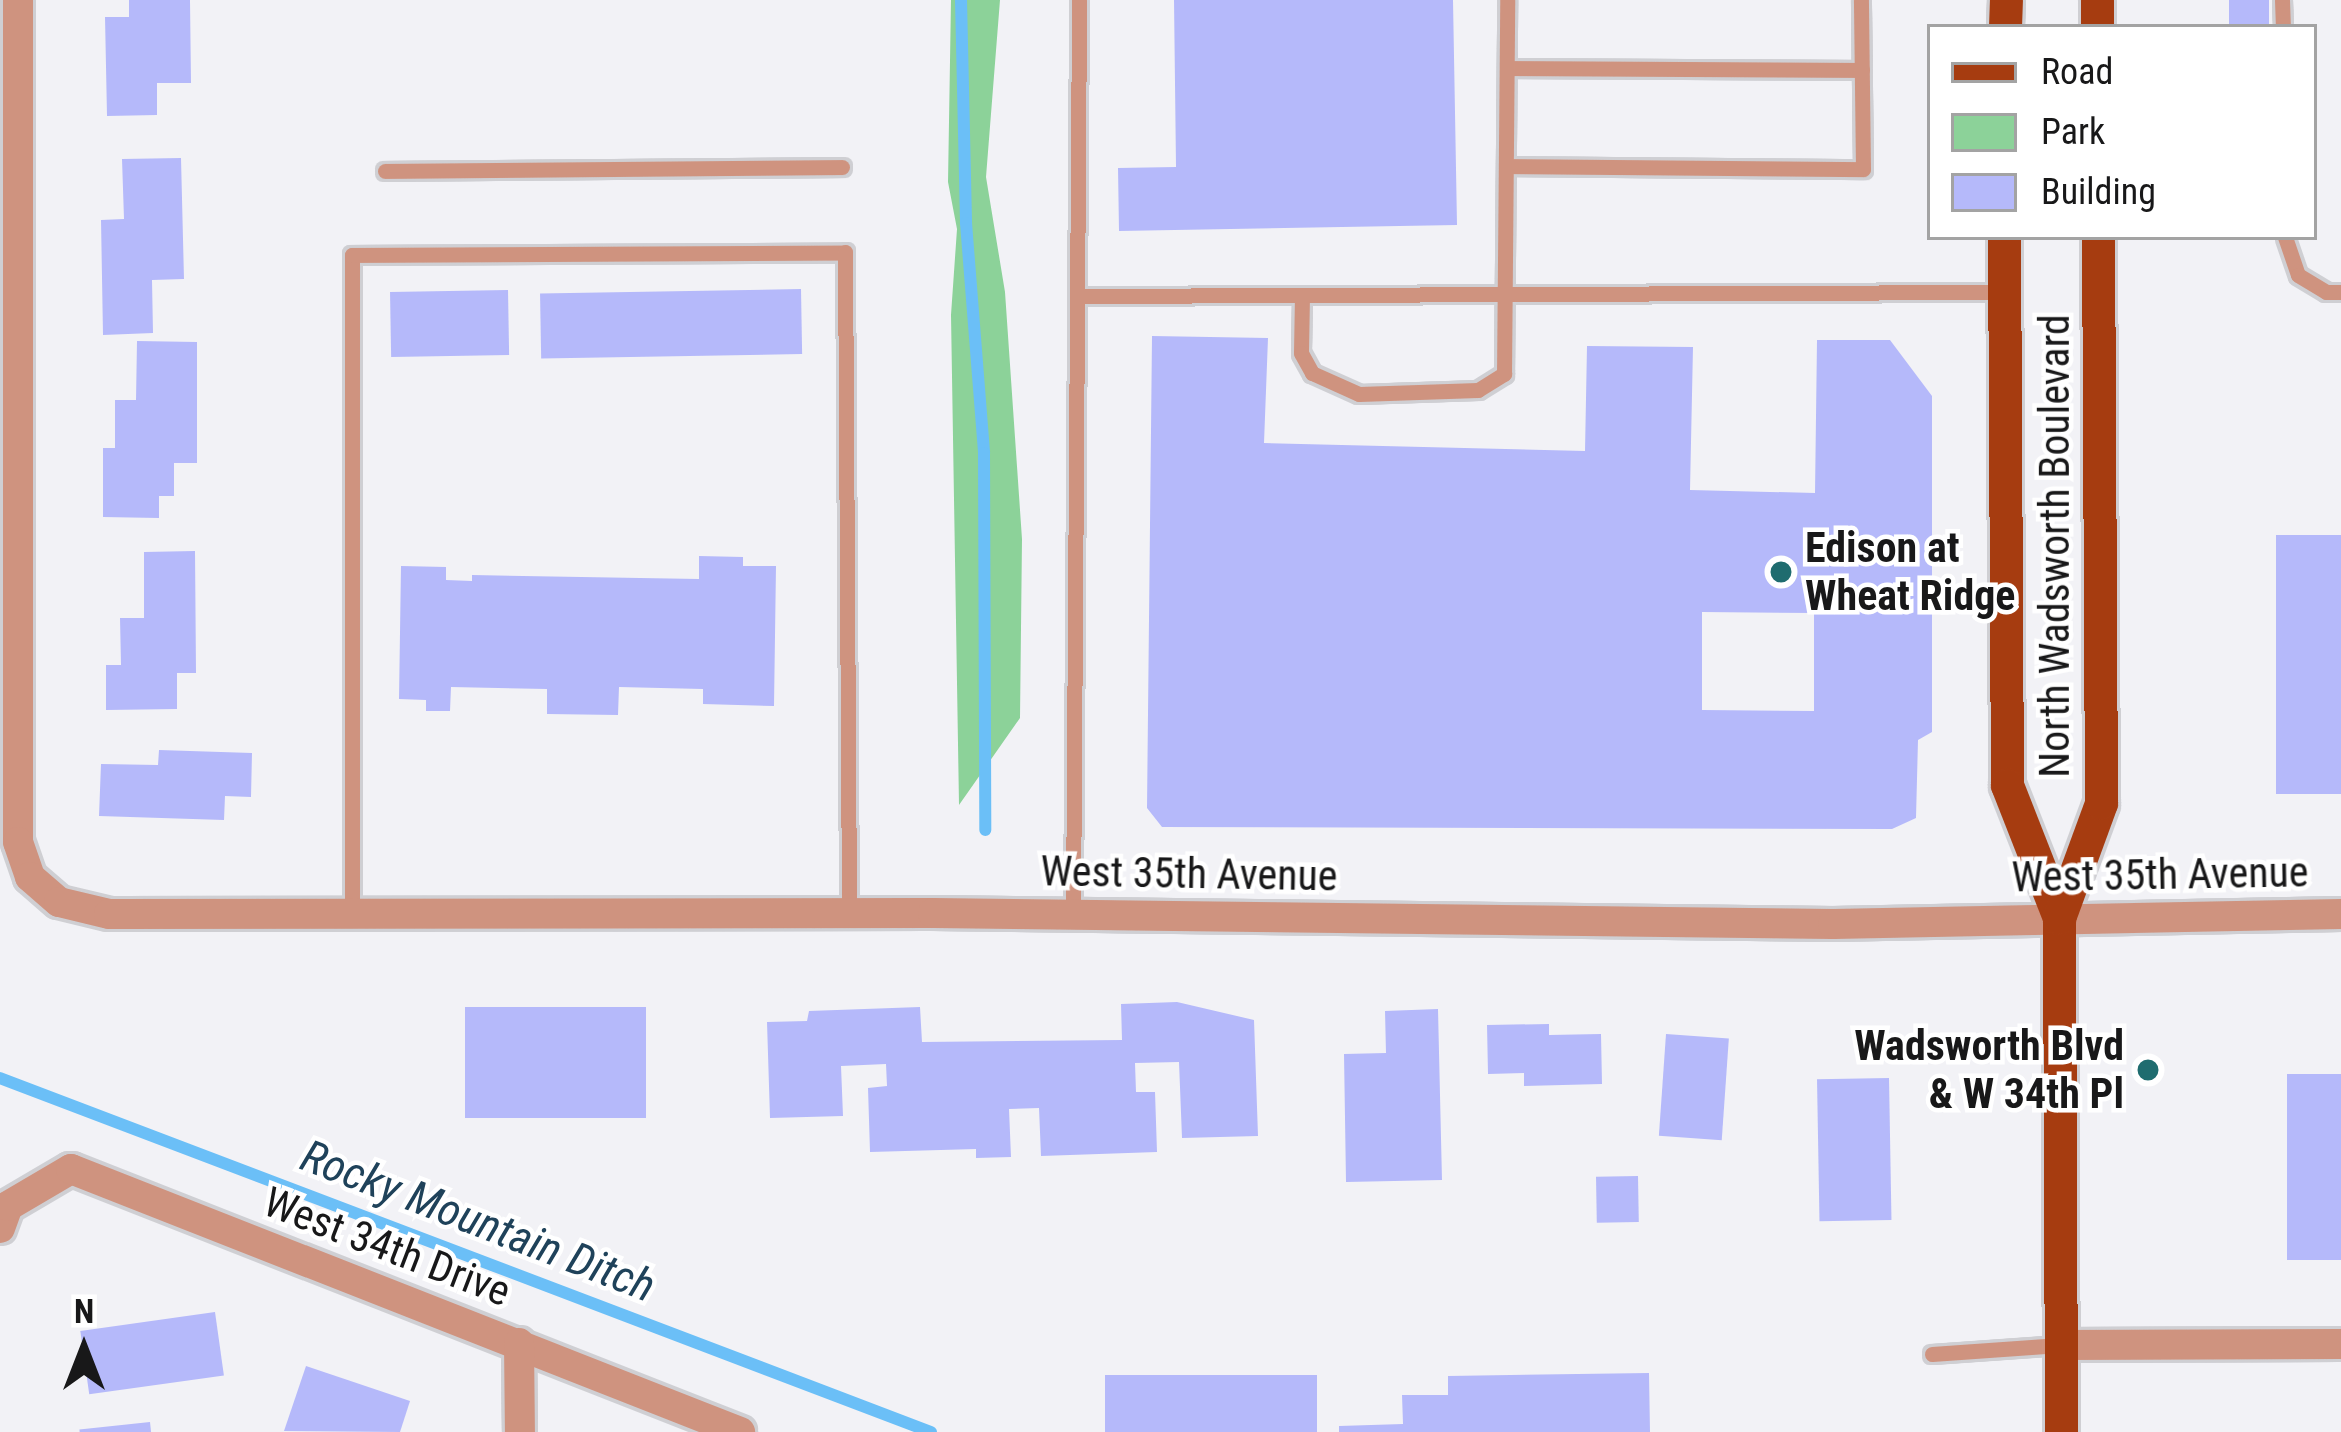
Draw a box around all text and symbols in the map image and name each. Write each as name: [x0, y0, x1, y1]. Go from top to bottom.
legend: [1927, 24, 2317, 240]
text: Road: [2041, 51, 2113, 93]
text: Park: [2041, 111, 2105, 153]
text: Building: [2041, 171, 2156, 213]
street label: North Wadsworth Boulevard: [2030, 314, 2080, 778]
place label: Edison at Wheat Ridge: [1805, 523, 2015, 622]
marker: Edison at Wheat Ridge: [1768, 559, 1794, 585]
street label: West 35th Avenue: [1040, 846, 1338, 902]
street label: West 35th Avenue: [2011, 847, 2309, 903]
place label: Wadsworth Blvd & W 34th Pl: [1854, 1021, 2124, 1120]
marker: Wadsworth Blvd & W 34th Pl: [2135, 1057, 2161, 1083]
water label: Rocky Mountain Ditch: [293, 1129, 663, 1313]
street label: West 34th Drive: [257, 1177, 517, 1317]
north arrow: [24, 1288, 144, 1408]
text: N: [74, 1292, 94, 1331]

